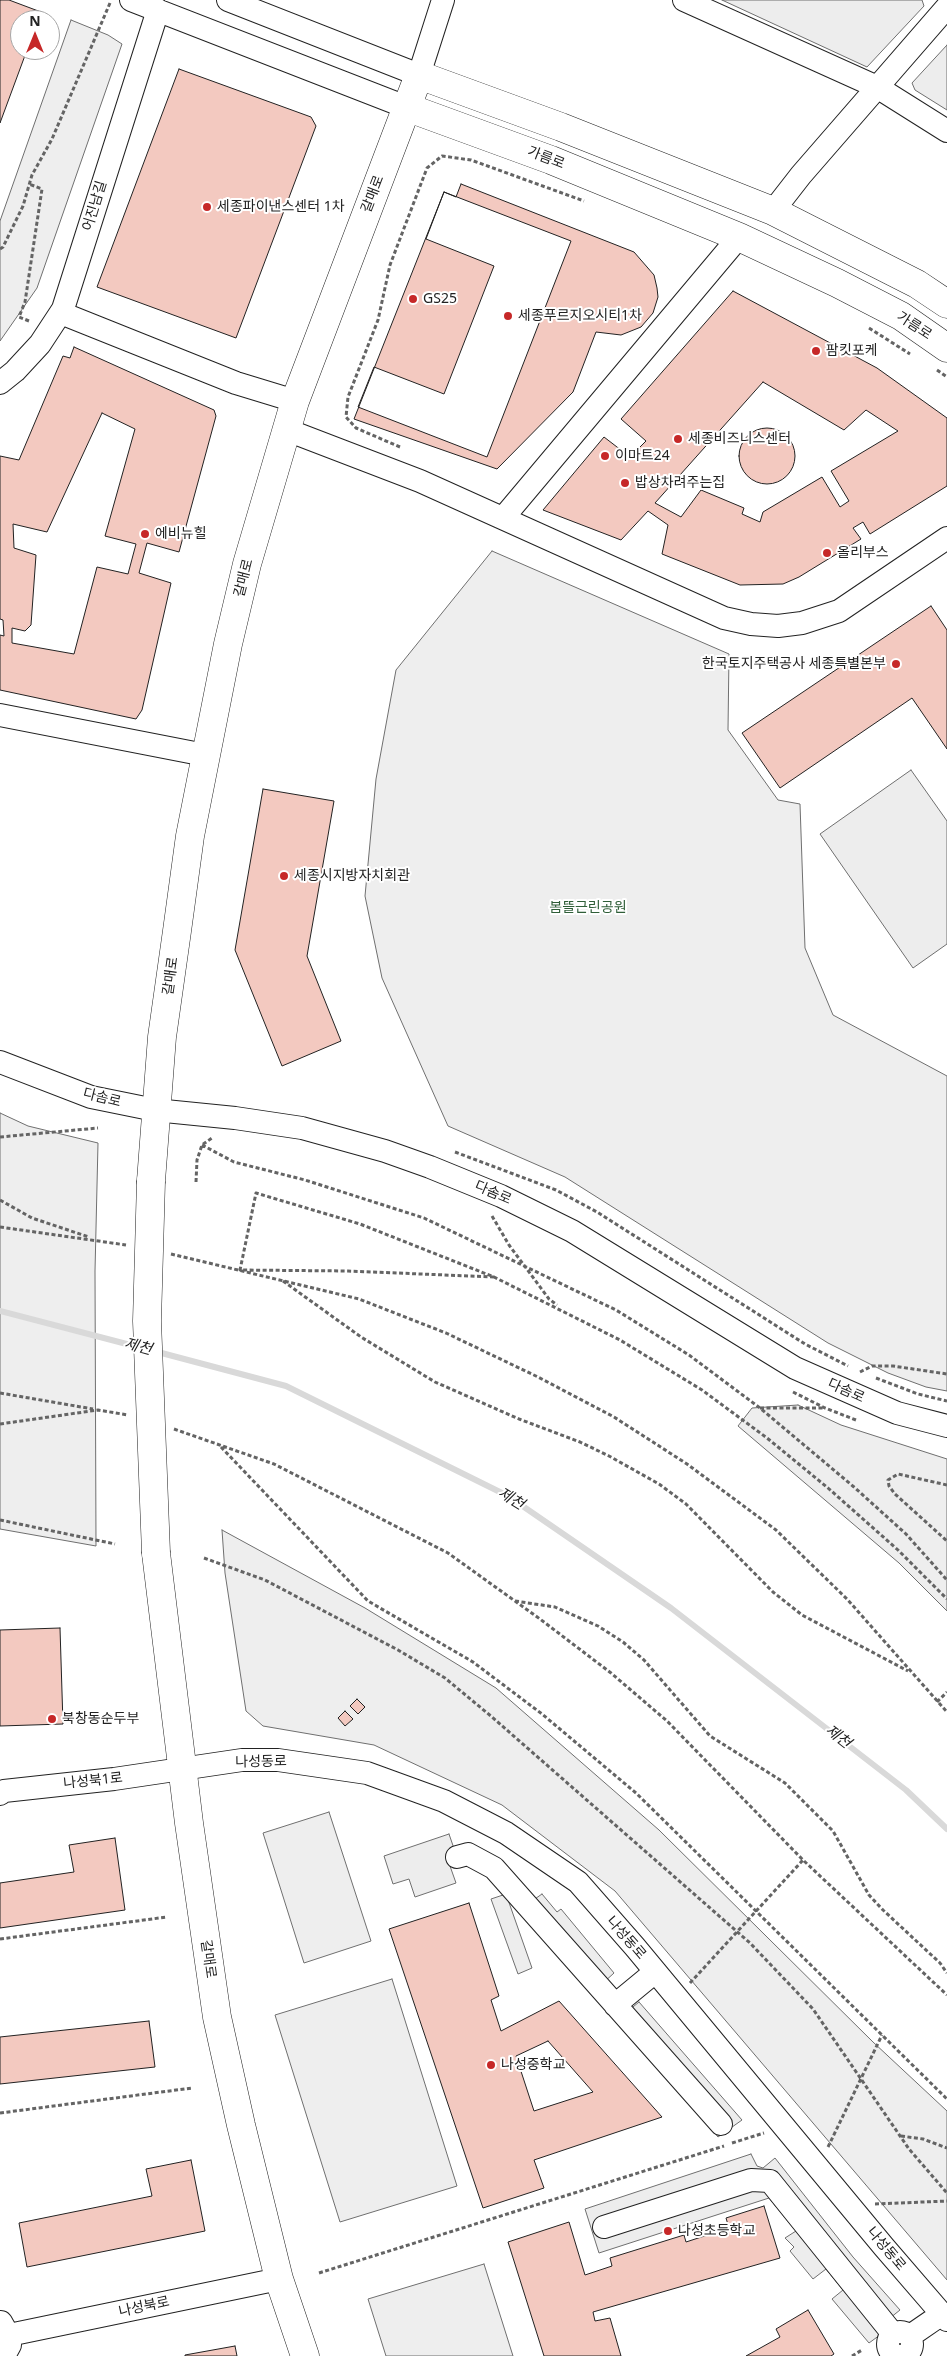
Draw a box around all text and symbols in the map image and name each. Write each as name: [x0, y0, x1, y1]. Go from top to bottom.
north arrow: [10, 10, 60, 60]
text: N: [29, 11, 41, 30]
street label: 가름로: [525, 143, 567, 173]
street label: 갈매로: [358, 173, 388, 215]
street label: 어진남길: [79, 179, 111, 233]
place label: 세종파이낸스센터 1차: [217, 199, 345, 215]
marker: 세종파이낸스센터 1차: [201, 201, 213, 213]
place label: GS25: [423, 291, 457, 307]
marker: GS25: [407, 293, 419, 305]
place label: 세종푸르지오시티1차: [518, 308, 642, 324]
street label: 가름로: [893, 308, 935, 344]
marker: 세종푸르지오시티1차: [502, 310, 514, 322]
place label: 팜킷포케: [826, 343, 878, 359]
marker: 팜킷포케: [810, 345, 822, 357]
place label: 세종비즈니스센터: [688, 431, 791, 447]
marker: 세종비즈니스센터: [672, 433, 684, 445]
place label: 이마트24: [615, 448, 670, 464]
marker: 이마트24: [599, 450, 611, 462]
place label: 밥상차려주는집: [635, 475, 725, 491]
marker: 밥상차려주는집: [619, 477, 631, 489]
place label: 에비뉴힐: [155, 526, 207, 542]
marker: 에비뉴힐: [139, 528, 151, 540]
place label: 올리부스: [837, 545, 889, 561]
marker: 올리부스: [821, 547, 833, 559]
street label: 갈매로: [231, 557, 257, 599]
place label: 한국토지주택공사 세종특별본부: [702, 656, 886, 672]
marker: 한국토지주택공사 세종특별본부: [890, 658, 902, 670]
place label: 세종시지방자치회관: [294, 868, 410, 884]
marker: 세종시지방자치회관: [278, 870, 290, 882]
park label: 봄뜰근린공원: [549, 900, 627, 916]
street label: 갈매로: [160, 956, 182, 996]
street label: 다솜로: [81, 1085, 123, 1111]
street label: 다솜로: [472, 1178, 514, 1208]
water label: 제천: [122, 1335, 154, 1359]
street label: 다솜로: [825, 1375, 867, 1407]
water label: 제천: [495, 1484, 527, 1514]
place label: 북창동순두부: [62, 1711, 139, 1727]
marker: 북창동순두부: [46, 1713, 58, 1725]
water label: 제천: [822, 1721, 854, 1753]
street label: 나성동로: [235, 1753, 287, 1771]
street label: 나성북1로: [63, 1770, 123, 1792]
street label: 나성동로: [603, 1913, 649, 1963]
street label: 갈매로: [197, 1939, 219, 1979]
place label: 나성중학교: [501, 2057, 565, 2073]
marker: 나성중학교: [485, 2059, 497, 2071]
place label: 나성초등학교: [678, 2223, 755, 2239]
street label: 나성동로: [863, 2224, 909, 2274]
marker: 나성초등학교: [662, 2225, 674, 2237]
street label: 나성북로: [117, 2293, 171, 2321]

